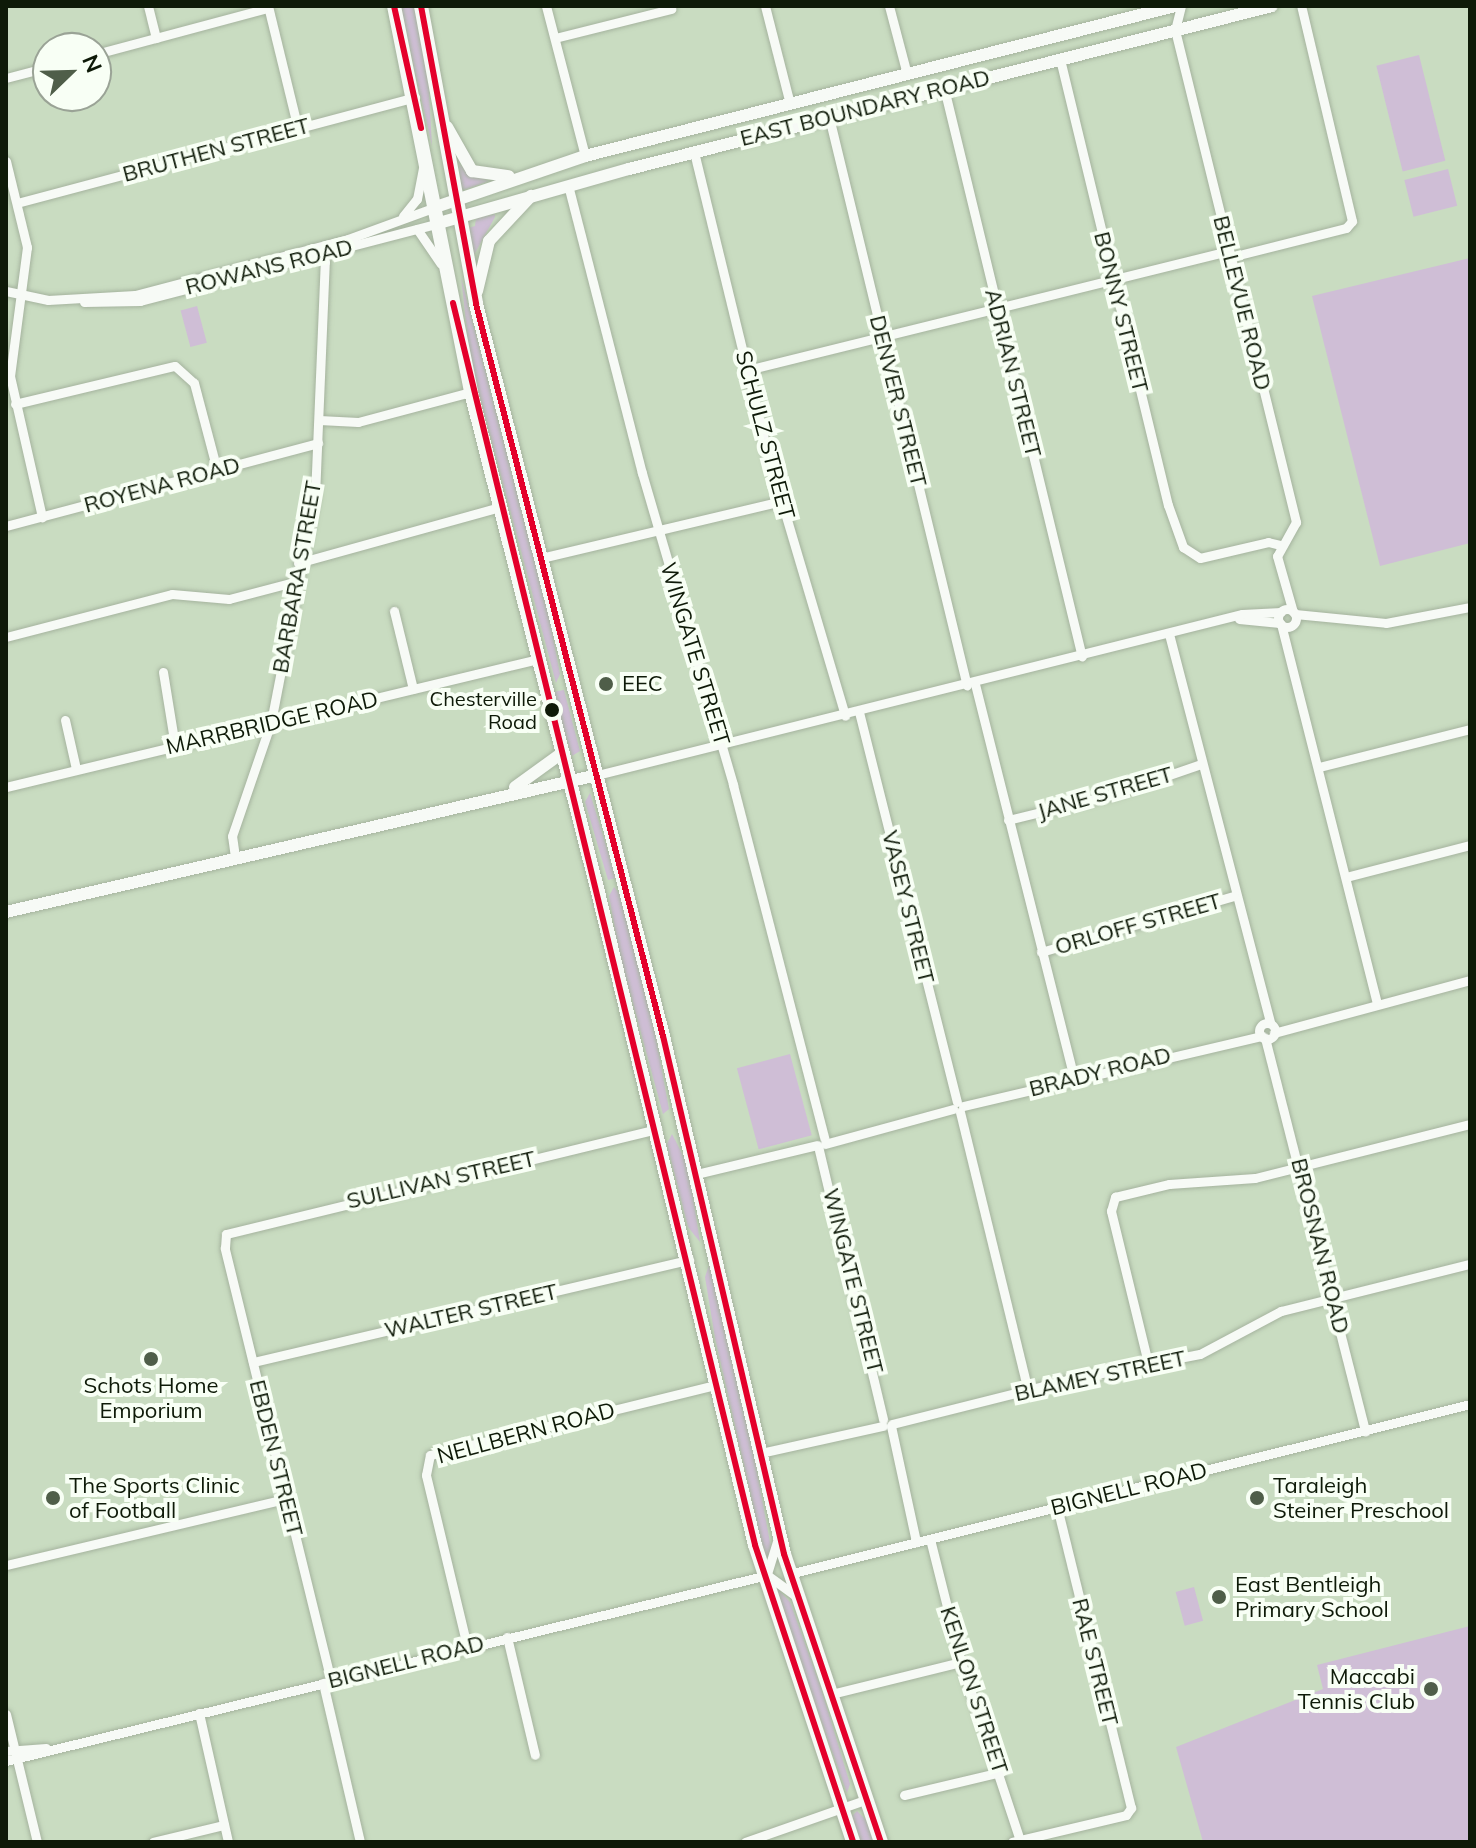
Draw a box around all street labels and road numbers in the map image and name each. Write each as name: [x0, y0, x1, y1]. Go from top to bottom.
street label: EAST BOUNDARY ROAD: [737, 64, 993, 152]
street label: BRUTHEN STREET: [120, 112, 312, 188]
street label: BELLEVUE ROAD: [1208, 213, 1276, 393]
street label: BONNY STREET: [1088, 229, 1154, 395]
street label: ROWANS ROAD: [183, 233, 355, 301]
street label: ADRIAN STREET: [979, 286, 1047, 460]
street label: DENVER STREET: [864, 313, 932, 489]
street label: SCHULZ STREET: [730, 348, 800, 522]
street label: ROYENA ROAD: [81, 451, 243, 519]
street label: BARBARA STREET: [267, 479, 327, 675]
street label: WINGATE STREET: [655, 559, 735, 749]
street label: MARRBRIDGE ROAD: [163, 686, 381, 760]
street label: JANE STREET: [1034, 761, 1176, 825]
street label: VASEY STREET: [876, 828, 940, 986]
street label: ORLOFF STREET: [1052, 888, 1224, 960]
street label: BRADY ROAD: [1026, 1042, 1174, 1102]
street label: SULLIVAN STREET: [344, 1145, 538, 1215]
street label: BROSNAN ROAD: [1285, 1155, 1355, 1337]
street label: WINGATE STREET: [817, 1186, 889, 1376]
street label: WALTER STREET: [382, 1278, 560, 1344]
street label: BLAMEY STREET: [1012, 1345, 1188, 1407]
street label: EBDEN STREET: [244, 1377, 308, 1539]
street label: NELLBERN ROAD: [434, 1397, 618, 1469]
street label: BIGNELL ROAD: [1048, 1457, 1210, 1521]
street label: RAE STREET: [1066, 1595, 1124, 1729]
street label: KENLON STREET: [934, 1603, 1014, 1777]
street label: BIGNELL ROAD: [325, 1630, 487, 1694]

